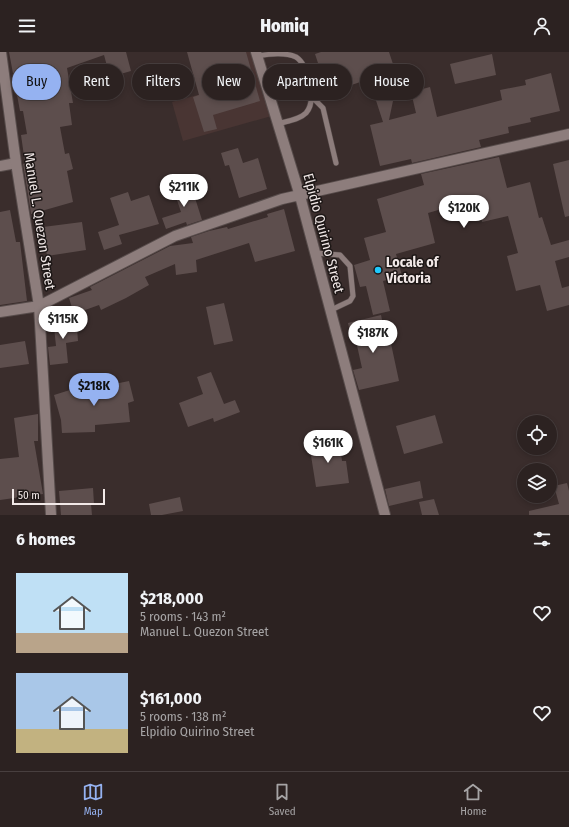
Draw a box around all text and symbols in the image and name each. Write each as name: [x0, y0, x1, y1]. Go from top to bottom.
icon: menu: [16, 15, 38, 37]
text: Homiq: [260, 15, 309, 37]
icon: person: [531, 15, 553, 37]
chip: Buy: [12, 64, 61, 100]
chip: Rent: [69, 64, 124, 100]
chip: Filters: [132, 64, 194, 100]
chip: New: [202, 64, 255, 100]
chip: Apartment: [263, 64, 352, 100]
chip: House: [360, 64, 424, 100]
street label: Manuel L. Quezon Street: [20, 151, 59, 291]
street label: Elpidio Quirino Street: [299, 171, 348, 295]
pin: $211K: [156, 174, 212, 208]
text: $211K: [169, 179, 199, 194]
pin: $120K: [436, 195, 492, 229]
text: $120K: [448, 200, 480, 215]
place label: Locale of Victoria: [385, 254, 440, 287]
marker: Locale of Victoria: [373, 265, 383, 275]
pin: $115K: [35, 306, 91, 340]
text: $115K: [48, 311, 78, 326]
pin: $187K: [345, 320, 401, 354]
text: $187K: [357, 325, 389, 340]
pin: $218K: [66, 373, 122, 407]
text: $218K: [78, 378, 110, 393]
map controls: [517, 415, 557, 503]
button: locate: [517, 415, 557, 455]
pin: $161K: [300, 430, 356, 464]
text: $161K: [313, 435, 343, 450]
button: layers: [517, 463, 557, 503]
scale bar: [12, 487, 105, 506]
text: 50 m: [18, 489, 40, 502]
icon: filters: [531, 528, 553, 550]
text: 6 homes: [16, 529, 75, 550]
text: $218,000: [140, 588, 204, 609]
icon: home: [48, 589, 96, 637]
icon: heart: [531, 602, 553, 624]
text: 5 rooms · 143 m²: [140, 609, 226, 624]
text: Manuel L. Quezon Street: [140, 624, 269, 639]
text: $161,000: [140, 688, 202, 709]
icon: home: [48, 689, 96, 737]
icon: heart: [531, 702, 553, 724]
text: 5 rooms · 138 m²: [140, 709, 226, 724]
text: Elpidio Quirino Street: [140, 724, 255, 739]
tab: Map: [82, 781, 104, 818]
tab: Saved: [269, 781, 296, 818]
tab: Home: [460, 781, 487, 818]

